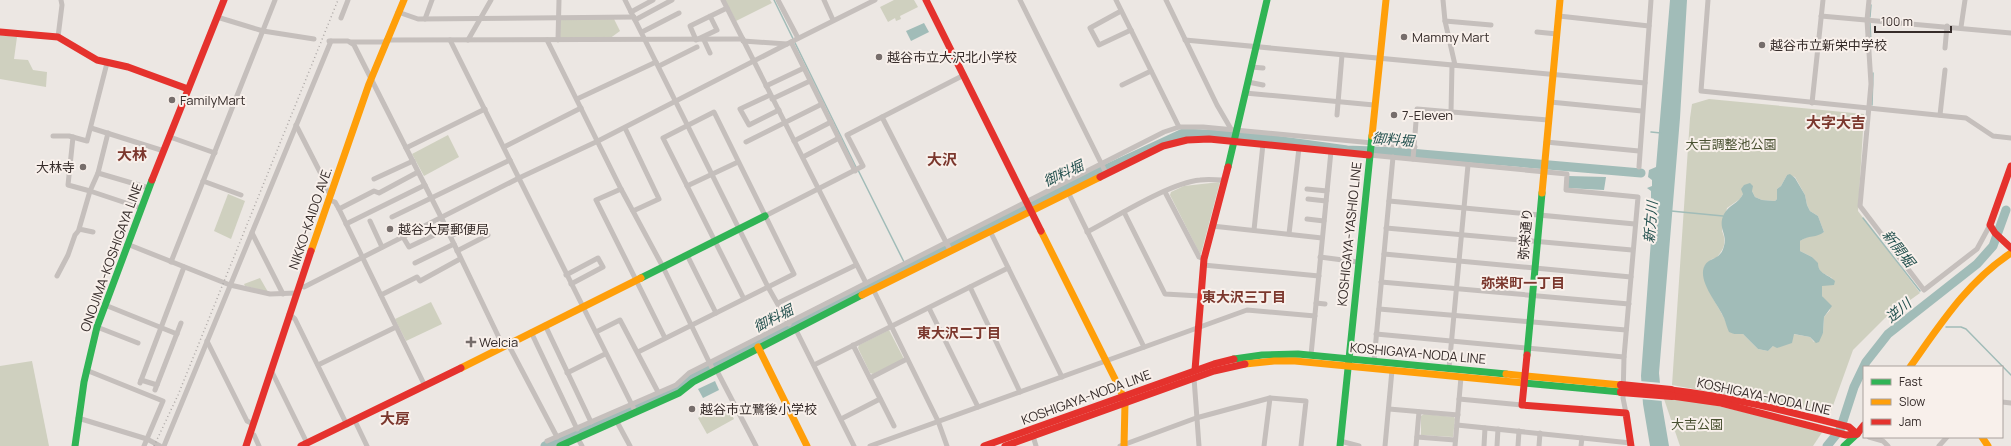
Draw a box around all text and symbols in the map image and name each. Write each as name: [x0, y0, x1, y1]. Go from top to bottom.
scale bar: [1875, 8, 1951, 34]
text: 100 m: [1881, 13, 1913, 30]
place label: Mammy Mart: [1412, 28, 1489, 46]
marker: Mammy Mart: [1399, 32, 1409, 42]
place label: 越谷市立新栄中学校: [1770, 36, 1887, 54]
marker: 越谷市立新栄中学校: [1757, 40, 1767, 50]
place label: 越谷市立大沢北小学校: [887, 48, 1017, 66]
marker: 越谷市立大沢北小学校: [874, 52, 884, 62]
place label: FamilyMart: [180, 91, 246, 109]
marker: FamilyMart: [167, 95, 177, 105]
place label: 7-Eleven: [1402, 106, 1453, 124]
marker: 7-Eleven: [1389, 110, 1399, 120]
district label: 大字大吉: [1806, 112, 1866, 133]
water label: 御料堀: [1371, 128, 1417, 150]
park label: 大吉調整池公園: [1685, 135, 1777, 153]
district label: 大林: [117, 144, 147, 165]
district label: 大沢: [927, 149, 957, 170]
water label: 御料堀: [1040, 155, 1088, 190]
place label: 大林寺: [36, 158, 75, 176]
street label: KOSHIGAYA-YASHIO LINE: [1332, 161, 1366, 307]
marker: 大林寺: [78, 162, 88, 172]
street label: NIKKO-KAIDO AVE.: [284, 164, 336, 272]
street label: ONOJIMA-KOSHIGAYA LINE: [76, 180, 146, 334]
water label: 新方川: [1639, 198, 1661, 244]
street label: 弥栄通り: [1514, 207, 1536, 261]
place label: 越谷大房郵便局: [398, 220, 489, 238]
marker: 越谷大房郵便局: [385, 224, 395, 234]
water label: 新開堀: [1879, 226, 1921, 272]
district label: 弥栄町一丁目: [1481, 273, 1565, 292]
district label: 東大沢三丁目: [1202, 287, 1286, 306]
water label: 逆川: [1881, 292, 1916, 326]
water label: 御料堀: [750, 299, 798, 336]
district label: 東大沢二丁目: [917, 323, 1001, 342]
place label: Welcia: [479, 333, 518, 351]
marker: Welcia: [466, 337, 476, 347]
street label: KOSHIGAYA-NODA LINE: [1349, 338, 1487, 368]
street label: KOSHIGAYA-NODA LINE: [1019, 365, 1153, 429]
legend: [1863, 366, 2003, 438]
street label: KOSHIGAYA-NODA LINE: [1695, 373, 1833, 419]
text: Fast: [1899, 373, 1923, 390]
text: Slow: [1899, 393, 1925, 410]
place label: 越谷市立鷺後小学校: [700, 400, 817, 418]
marker: 越谷市立鷺後小学校: [687, 404, 697, 414]
district label: 大房: [380, 408, 410, 429]
text: Jam: [1899, 413, 1921, 430]
park label: 大吉公園: [1671, 415, 1723, 433]

